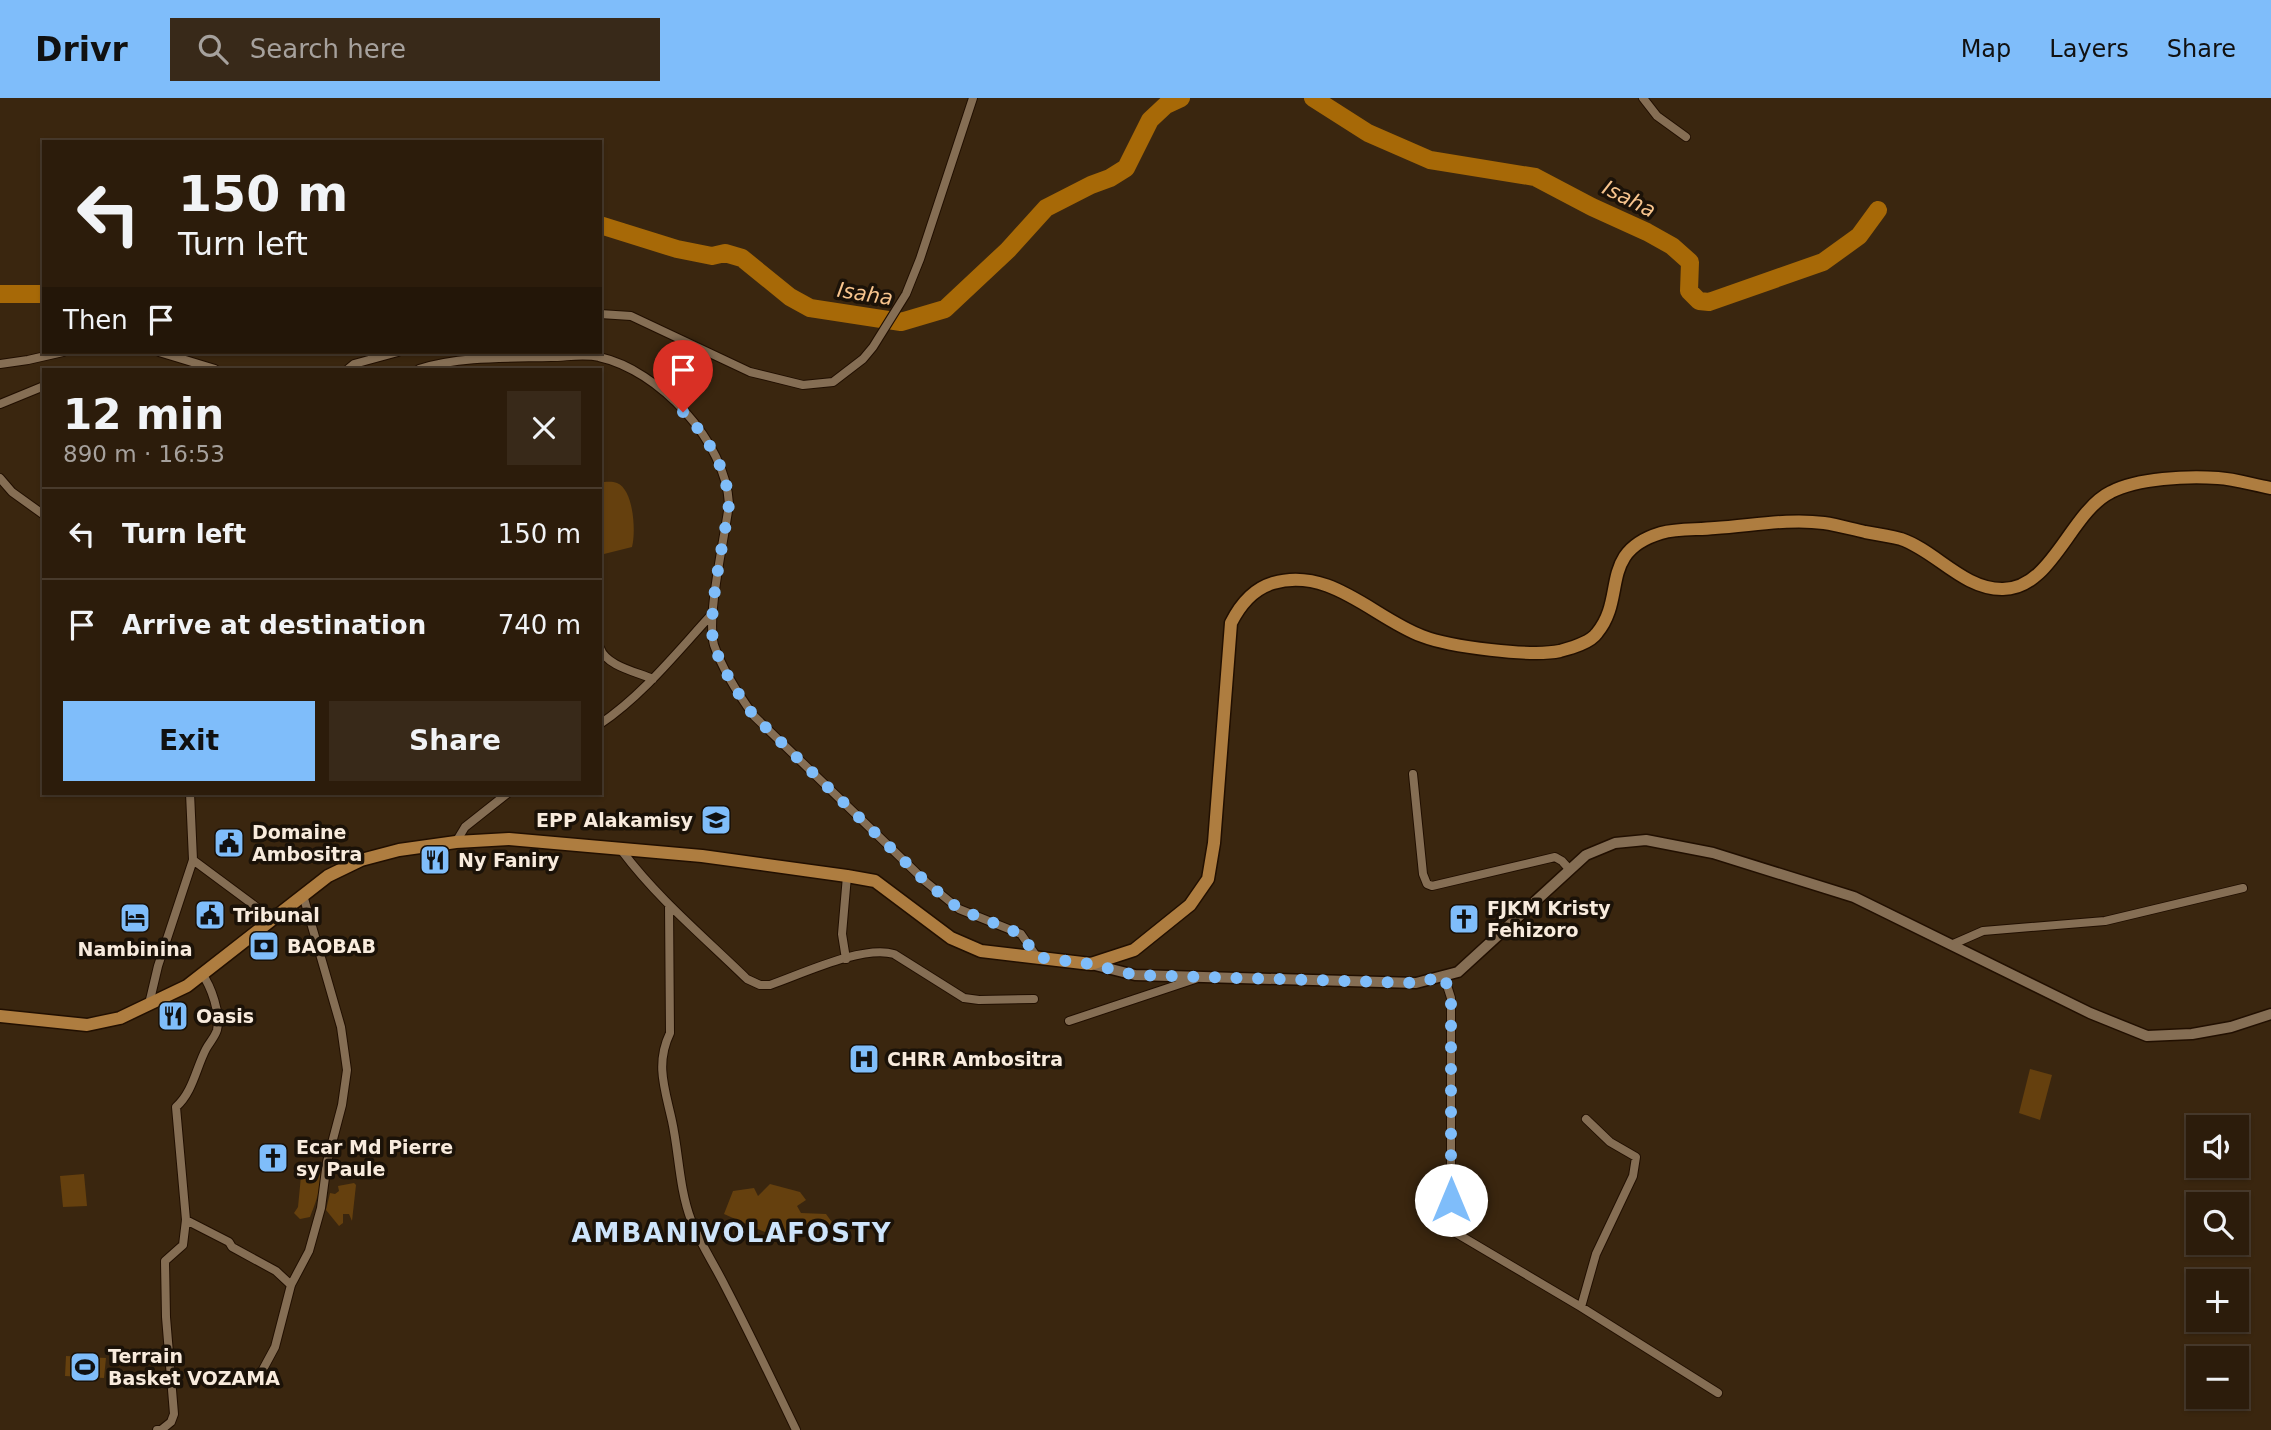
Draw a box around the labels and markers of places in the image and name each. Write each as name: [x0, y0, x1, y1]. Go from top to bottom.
pin: [653, 340, 713, 412]
school or university icon: EPP Alakamisy: [699, 803, 733, 837]
place label: EPP Alakamisy: [536, 809, 694, 831]
place label: Domaine Ambositra: [252, 821, 362, 865]
public building icon: Domaine Ambositra: [212, 826, 246, 860]
restaurant icon: Ny Faniry: [418, 843, 452, 877]
place label: Ny Faniry: [458, 849, 560, 871]
place label: FJKM Kristy Fehizoro: [1487, 897, 1611, 941]
public building icon: Tribunal: [193, 898, 227, 932]
hotel icon: Nambinina: [118, 901, 152, 935]
church icon: FJKM Kristy Fehizoro: [1447, 902, 1481, 936]
place label: Tribunal: [233, 904, 320, 926]
bank icon: BAOBAB: [247, 929, 281, 963]
place label: BAOBAB: [287, 935, 376, 957]
place label: Nambinina: [77, 938, 193, 960]
restaurant icon: Oasis: [156, 999, 190, 1033]
place label: Oasis: [196, 1005, 254, 1027]
hospital icon: CHRR Ambositra: [847, 1042, 881, 1076]
place label: CHRR Ambositra: [887, 1048, 1063, 1070]
place label: Ecar Md Pierre sy Paule: [296, 1136, 453, 1180]
church icon: Ecar Md Pierre sy Paule: [256, 1141, 290, 1175]
place label: Terrain Basket VOZAMA: [108, 1345, 280, 1389]
sports icon: Terrain Basket VOZAMA: [68, 1350, 102, 1384]

